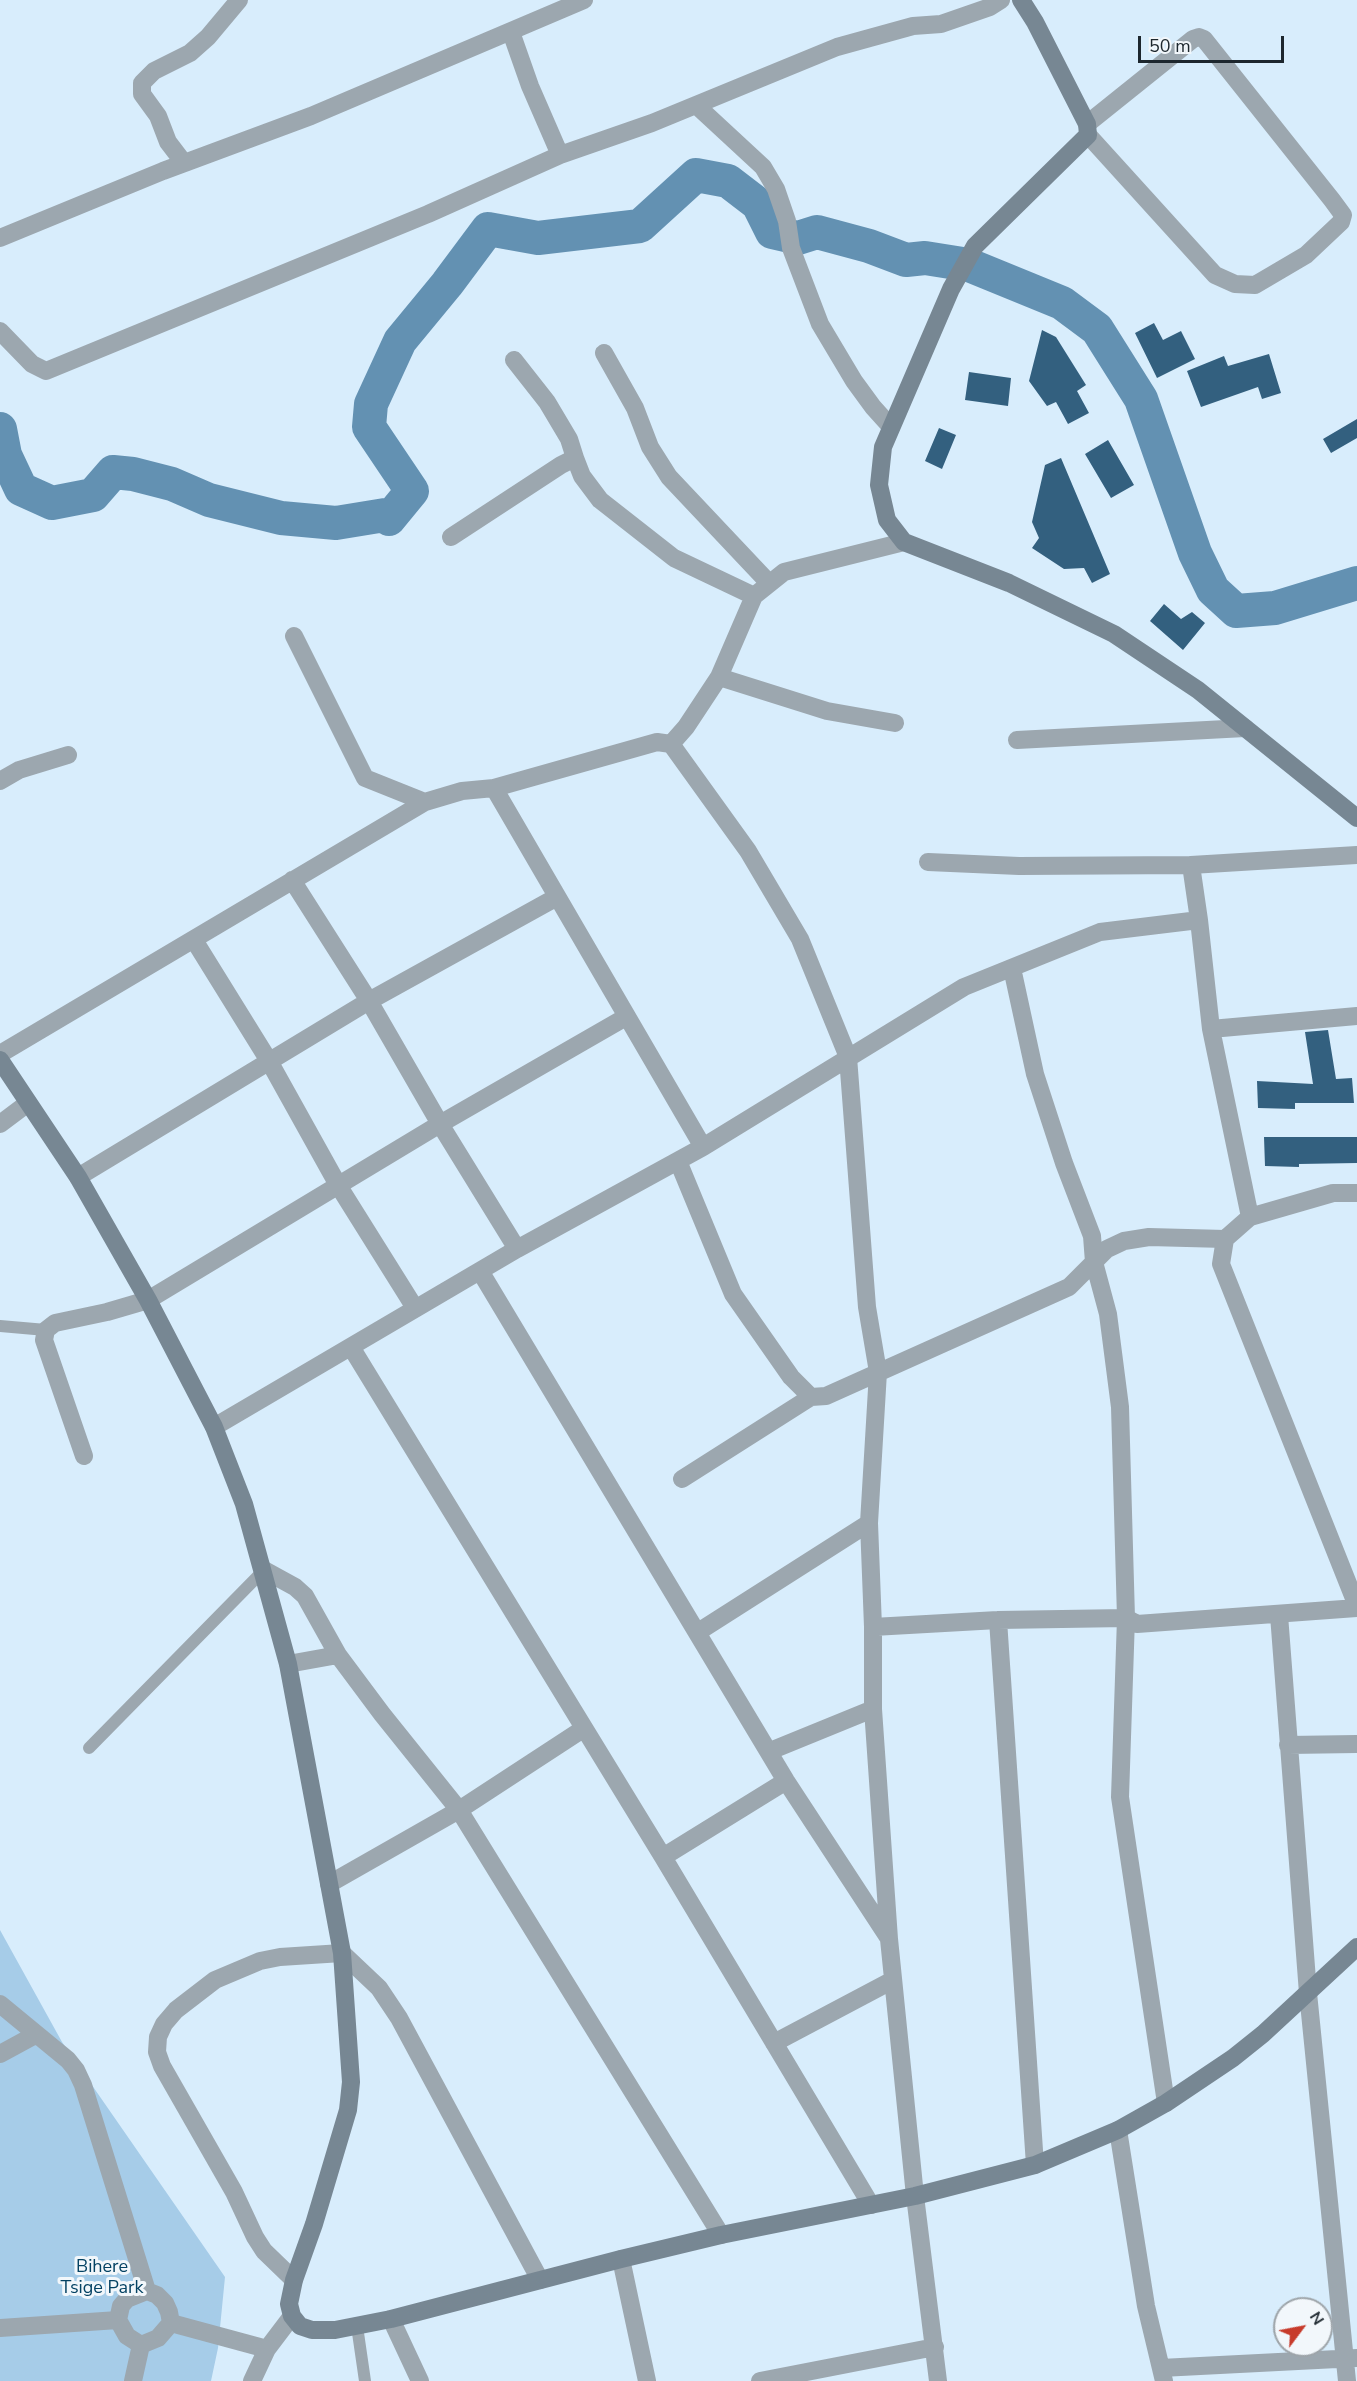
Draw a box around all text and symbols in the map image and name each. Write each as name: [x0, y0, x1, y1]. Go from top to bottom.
scale bar: [1141, 24, 1286, 62]
text: 50 m: [1149, 34, 1191, 58]
park label: Bihere Tsige Park: [61, 2257, 143, 2300]
north arrow: [1273, 2297, 1333, 2357]
text: N: [1304, 2308, 1329, 2329]

